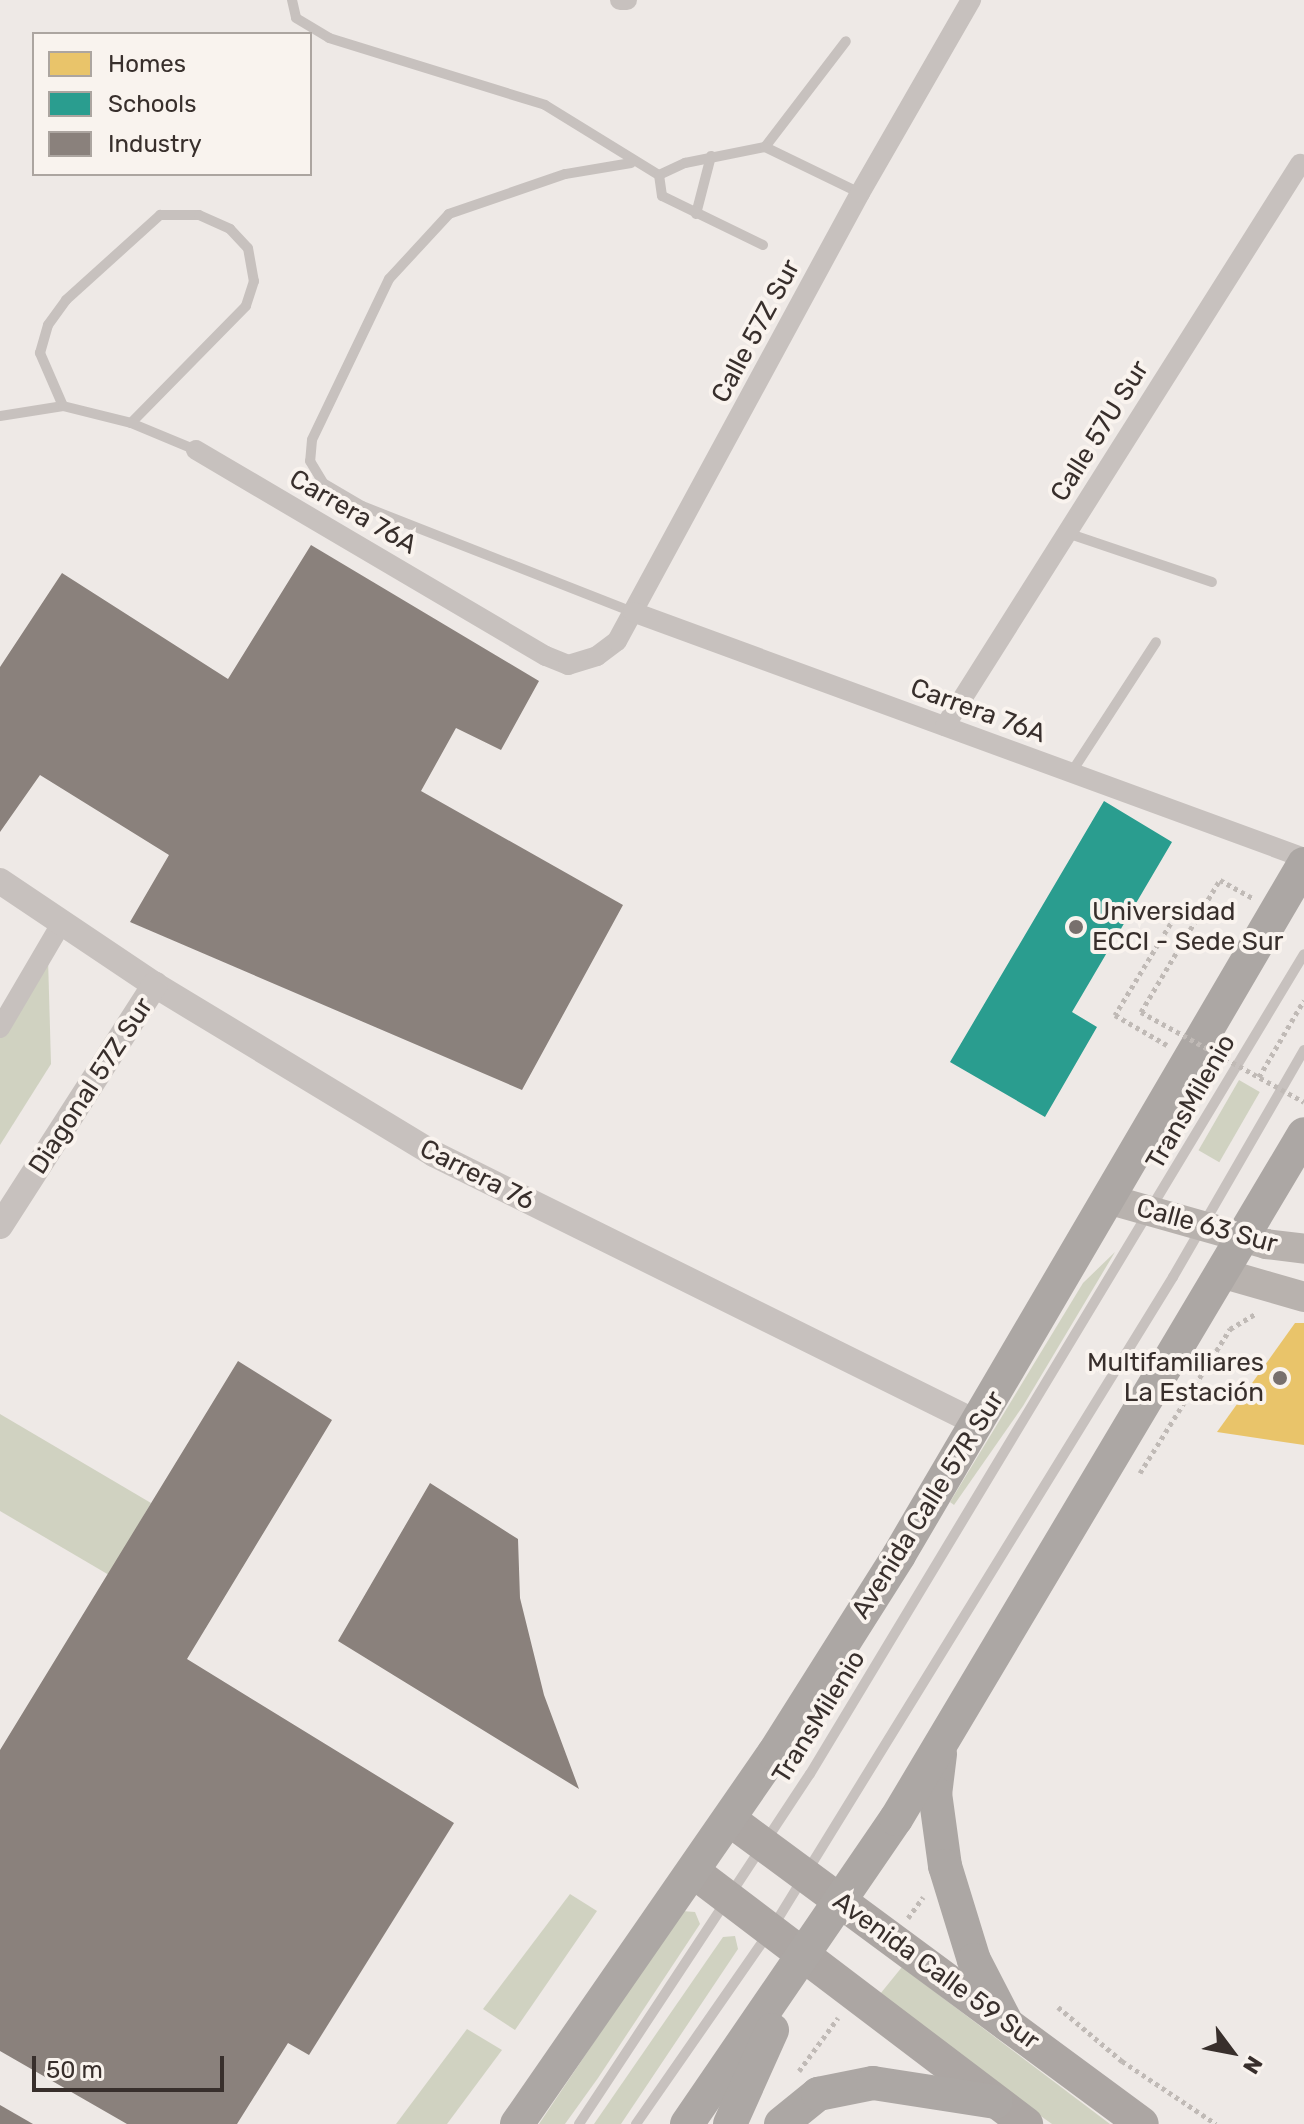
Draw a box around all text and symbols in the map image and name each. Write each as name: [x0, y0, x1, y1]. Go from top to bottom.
legend: [32, 32, 312, 176]
text: Homes: [108, 50, 186, 78]
text: Schools: [108, 90, 196, 118]
text: Industry: [108, 130, 202, 158]
street label: Calle 57Z Sur: [705, 254, 807, 408]
street label: Calle 57U Sur: [1044, 355, 1156, 507]
street label: Carrera 76A: [284, 463, 422, 561]
street label: Carrera 76A: [906, 672, 1050, 750]
place label: Universidad ECCI - Sede Sur: [1092, 896, 1283, 958]
marker: Universidad ECCI - Sede Sur: [1067, 918, 1085, 936]
street label: Diagonal 57Z Sur: [22, 992, 160, 1180]
street label: TransMilenio: [1140, 1029, 1242, 1175]
street label: Carrera 76: [415, 1133, 539, 1217]
street label: Calle 63 Sur: [1133, 1192, 1281, 1260]
place label: Multifamiliares La Estación: [1087, 1347, 1264, 1408]
marker: Multifamiliares La Estación: [1271, 1369, 1289, 1387]
street label: Avenida Calle 57R Sur: [845, 1385, 1011, 1625]
street label: TransMilenio: [766, 1645, 872, 1789]
street label: Avenida Calle 59 Sur: [827, 1886, 1045, 2056]
north arrow: [1192, 2012, 1272, 2092]
scale bar: [36, 2040, 228, 2090]
text: N: [1237, 2051, 1268, 2079]
text: 50 m: [46, 2056, 103, 2084]

